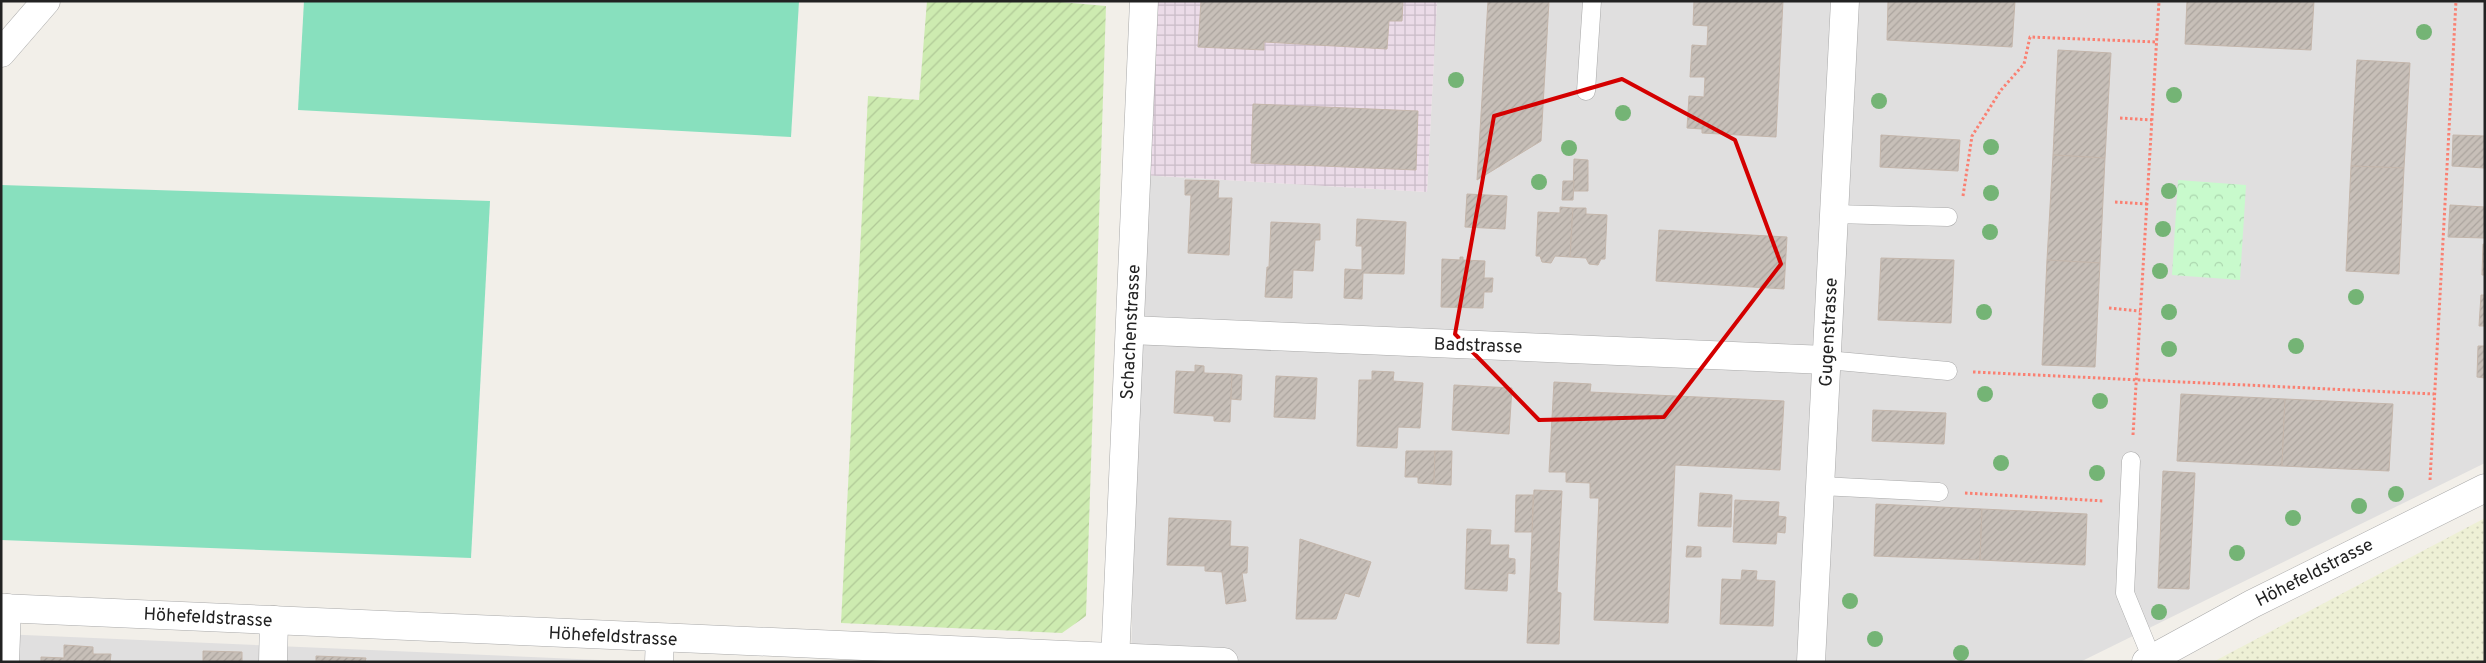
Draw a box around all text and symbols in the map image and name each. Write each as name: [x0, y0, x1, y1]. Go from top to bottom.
street label: Schachenstrasse: [1116, 264, 1147, 400]
street label: Gugenstrasse: [1815, 277, 1844, 387]
street label: Badstrasse: [1433, 333, 1523, 360]
street label: Höhefeldstrasse: [2252, 534, 2377, 613]
street label: Höhefeldstrasse: [143, 604, 273, 633]
street label: Höhefeldstrasse: [548, 623, 678, 652]

